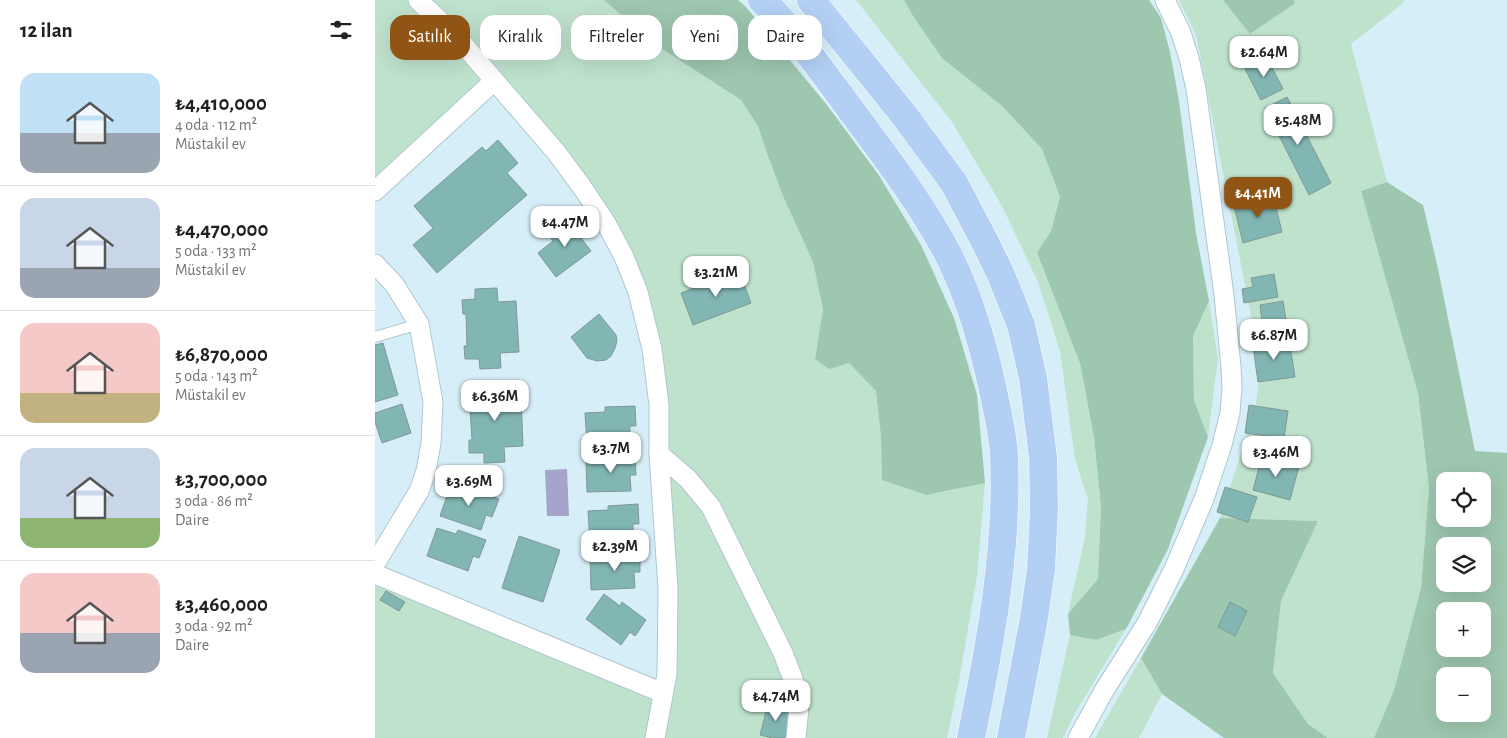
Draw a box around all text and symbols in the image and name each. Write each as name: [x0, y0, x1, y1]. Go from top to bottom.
chip: Satılık: [390, 15, 470, 60]
chip: Kiralık: [480, 15, 561, 60]
chip: Filtreler: [571, 15, 662, 60]
chip: Yeni: [672, 15, 738, 60]
chip: Daire: [748, 15, 822, 60]
icon: filters: [327, 16, 355, 44]
text: 12 ilan: [20, 20, 73, 41]
pin: ₺2.64M: [1223, 36, 1305, 78]
text: ₺2.64M: [1240, 44, 1288, 60]
icon: home: [60, 93, 120, 153]
text: ₺4,410,000: [175, 93, 267, 114]
pin: ₺5.48M: [1257, 104, 1339, 146]
text: ₺5.48M: [1275, 112, 1321, 128]
text: 4 oda · 112 m²: [175, 117, 257, 133]
text: Müstakil ev: [175, 136, 246, 152]
pin: ₺4.41M: [1217, 176, 1299, 219]
text: ₺4.41M: [1235, 185, 1281, 201]
pin: ₺4.47M: [524, 206, 606, 248]
text: ₺4.47M: [542, 214, 588, 230]
icon: home: [60, 218, 120, 278]
text: ₺4,470,000: [175, 219, 268, 240]
text: 5 oda · 133 m²: [175, 243, 257, 259]
pin: ₺3.21M: [675, 256, 757, 298]
text: Müstakil ev: [175, 262, 246, 278]
text: ₺3.21M: [694, 264, 738, 280]
pin: ₺6.87M: [1233, 318, 1315, 361]
text: ₺6.87M: [1251, 327, 1297, 343]
icon: home: [60, 343, 120, 403]
text: ₺6,870,000: [175, 344, 268, 365]
text: 5 oda · 143 m²: [175, 368, 258, 384]
pin: ₺6.36M: [454, 380, 536, 422]
text: Müstakil ev: [175, 387, 246, 403]
text: ₺6.36M: [472, 388, 518, 404]
pin: ₺3.7M: [576, 432, 646, 474]
pin: ₺3.46M: [1235, 436, 1317, 478]
text: ₺3.7M: [592, 440, 630, 456]
text: ₺3.46M: [1253, 444, 1299, 460]
pin: ₺3.69M: [428, 464, 510, 507]
icon: home: [60, 468, 120, 528]
text: ₺3,700,000: [175, 469, 267, 490]
map controls: [1436, 472, 1491, 722]
button: locate: [1436, 472, 1491, 527]
text: ₺3.69M: [446, 473, 492, 489]
text: 3 oda · 86 m²: [175, 493, 253, 509]
text: Daire: [175, 512, 209, 528]
pin: ₺2.39M: [574, 530, 656, 572]
button: layers: [1436, 537, 1491, 592]
text: ₺2.39M: [592, 538, 638, 554]
icon: home: [60, 593, 120, 653]
text: ₺3,460,000: [175, 594, 268, 615]
button: +: [1436, 602, 1491, 657]
text: 3 oda · 92 m²: [175, 618, 253, 634]
text: Daire: [175, 637, 209, 653]
button: −: [1436, 667, 1491, 722]
pin: ₺4.74M: [735, 680, 817, 722]
text: ₺4.74M: [753, 688, 799, 704]

